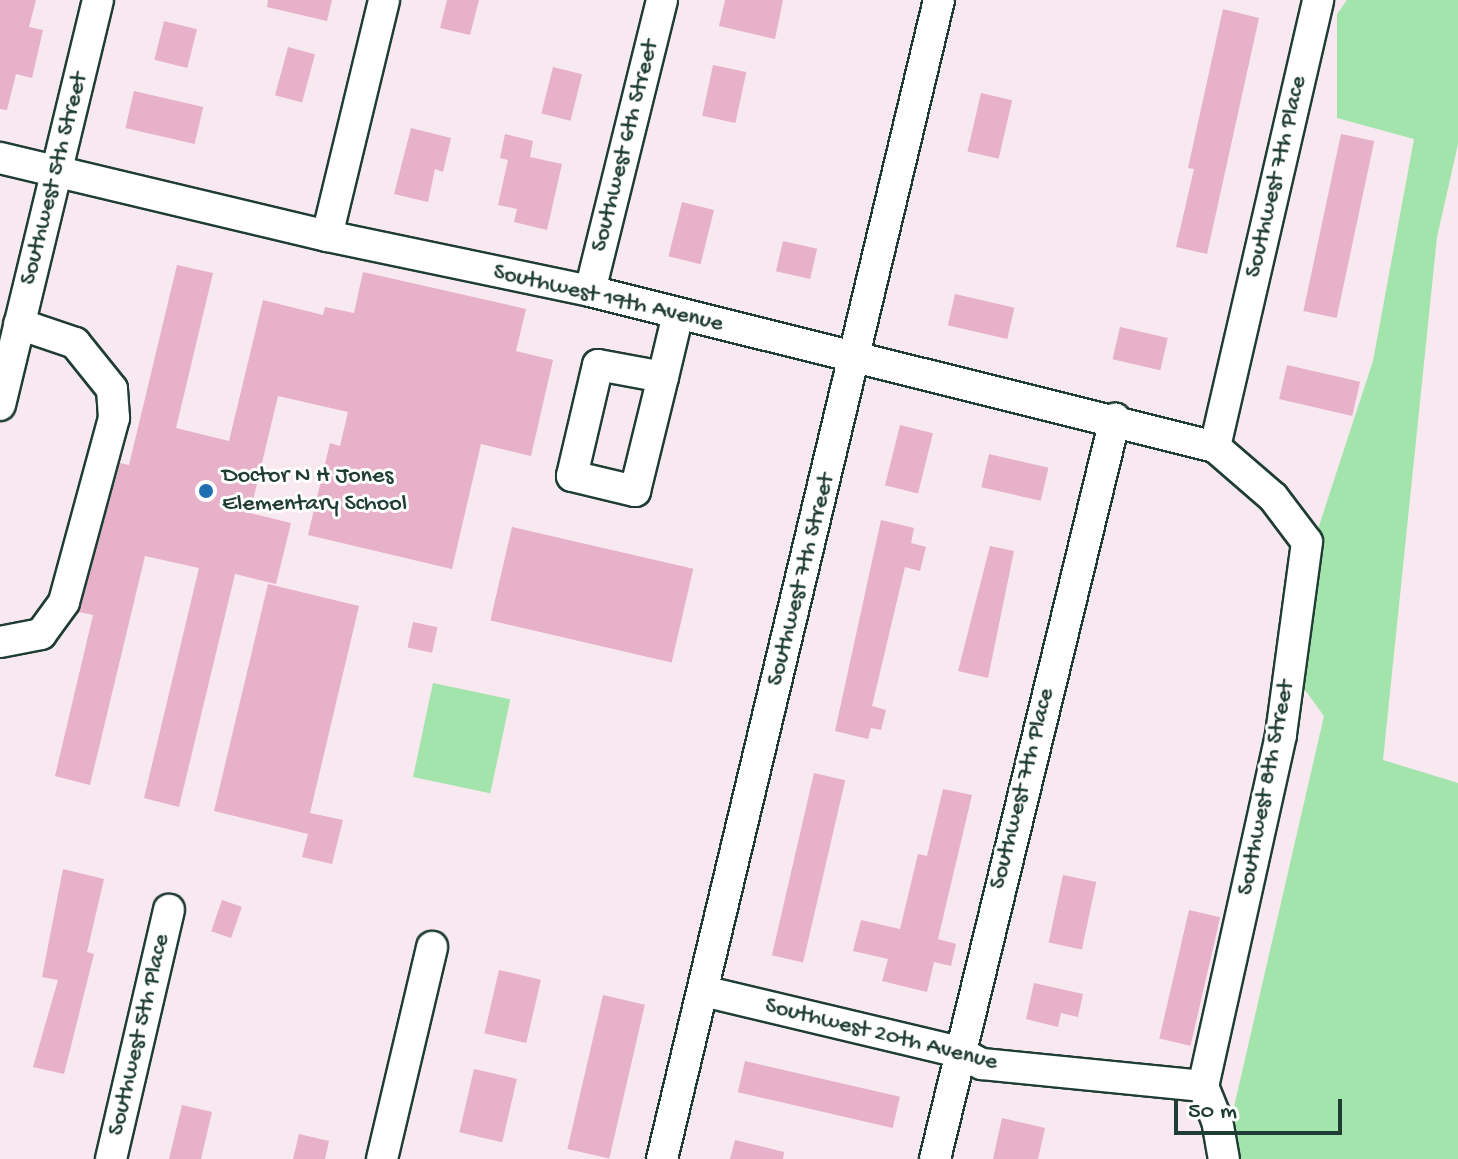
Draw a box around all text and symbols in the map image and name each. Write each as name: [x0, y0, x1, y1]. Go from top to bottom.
street label: Southwest 6th Street: [586, 37, 666, 255]
street label: Southwest 5th Street: [15, 70, 95, 288]
street label: Southwest 7th Place: [1240, 73, 1314, 281]
street label: Southwest 19th Avenue: [490, 259, 726, 339]
place label: Doctor N H Jones Elementary School: [222, 463, 407, 519]
street label: Southwest 7th Street: [762, 471, 842, 689]
marker: Doctor N H Jones Elementary School: [197, 482, 215, 500]
street label: Southwest 8th Street: [1232, 678, 1302, 898]
street label: Southwest 7th Place: [984, 686, 1062, 892]
street label: Southwest 5th Place: [103, 931, 177, 1139]
street label: Southwest 20th Avenue: [762, 992, 1000, 1078]
scale bar: [1178, 1083, 1346, 1133]
text: 50 m: [1188, 1098, 1237, 1127]

